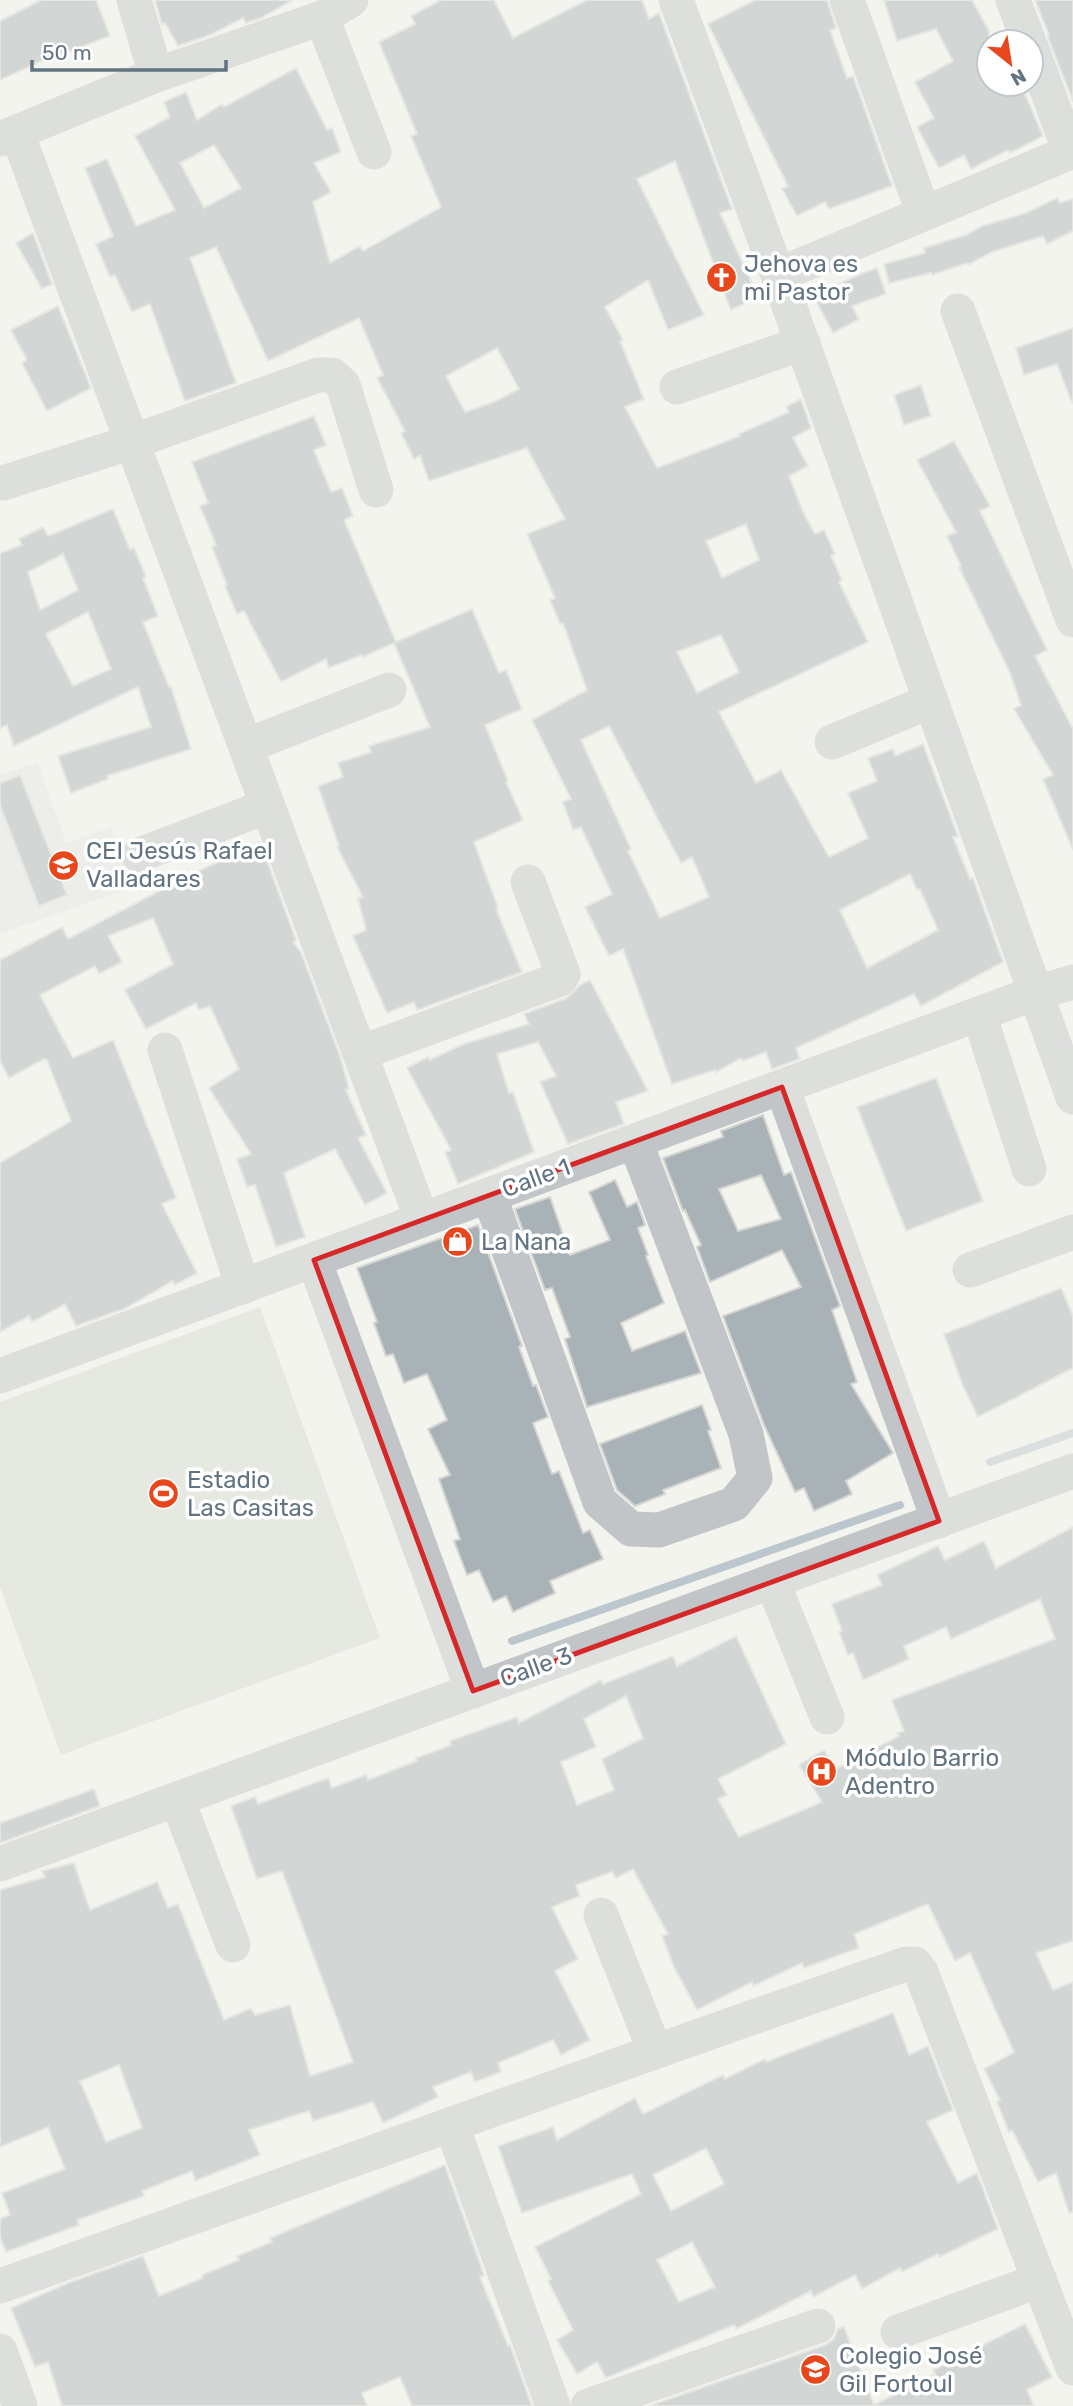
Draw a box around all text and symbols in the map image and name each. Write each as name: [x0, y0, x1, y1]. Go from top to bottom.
scale bar: [32, 28, 226, 72]
north arrow: [975, 28, 1045, 98]
text: 50 m: [42, 40, 92, 65]
text: N: [1007, 64, 1030, 91]
place label: Jehova es mi Pastor: [744, 250, 858, 306]
church icon: Jehova es mi Pastor: [704, 261, 738, 295]
place label: CEI Jesús Rafael Valladares: [86, 837, 273, 893]
school or university icon: CEI Jesús Rafael Valladares: [46, 848, 80, 882]
street label: Calle 1: [498, 1153, 574, 1203]
shop icon: La Nana: [441, 1225, 475, 1259]
place label: La Nana: [481, 1228, 571, 1256]
place label: Estadio Las Casitas: [187, 1466, 314, 1522]
sports icon: Estadio Las Casitas: [147, 1477, 181, 1511]
street label: Calle 3: [496, 1641, 576, 1693]
place label: Módulo Barrio Adentro: [845, 1744, 999, 1800]
hospital icon: Módulo Barrio Adentro: [805, 1755, 839, 1789]
place label: Colegio José Gil Fortoul: [839, 2342, 983, 2398]
school or university icon: Colegio José Gil Fortoul: [799, 2353, 833, 2387]

